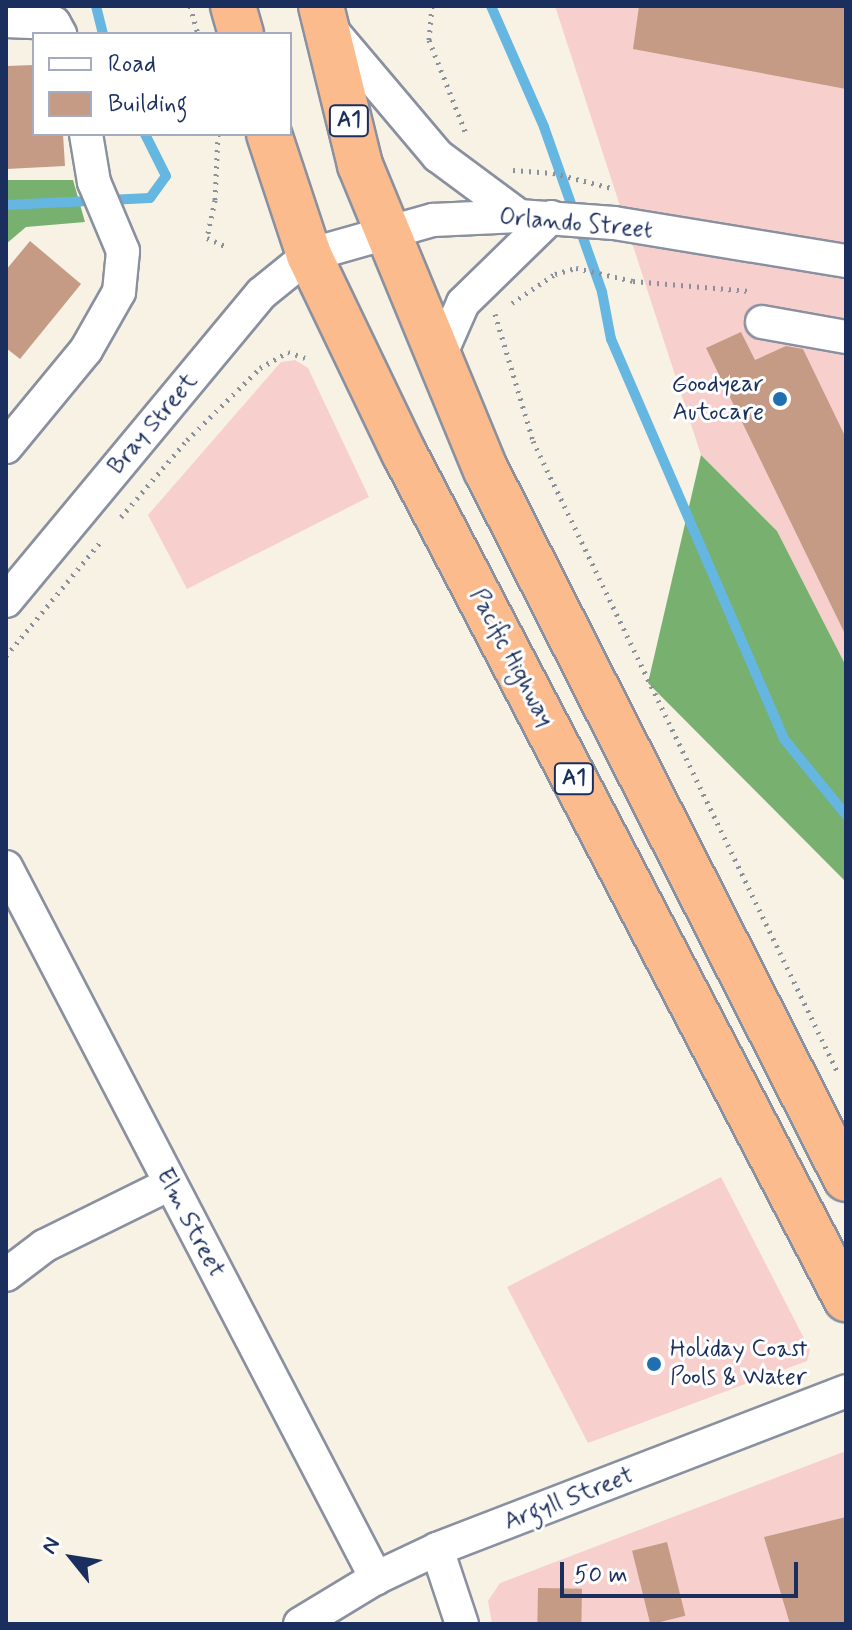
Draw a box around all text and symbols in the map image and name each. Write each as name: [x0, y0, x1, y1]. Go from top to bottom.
legend: [32, 32, 292, 136]
text: Road: [108, 49, 156, 80]
text: Building: [108, 89, 188, 120]
road number: A1: [327, 103, 371, 139]
street label: Orlando Street: [496, 203, 656, 245]
street label: Bray Street: [102, 367, 204, 481]
place label: Goodyear Autocare: [672, 371, 764, 427]
marker: Goodyear Autocare: [771, 390, 789, 408]
street label: Pacific Highway: [462, 583, 560, 733]
road number: A1: [552, 761, 596, 797]
street label: Elm Street: [150, 1164, 230, 1282]
place label: Holiday Coast Pools & Water: [670, 1336, 807, 1392]
marker: Holiday Coast Pools & Water: [645, 1355, 663, 1373]
street label: Argyll Street: [501, 1461, 637, 1537]
north arrow: [32, 1518, 112, 1598]
text: N: [35, 1533, 67, 1559]
scale bar: [564, 1546, 802, 1596]
text: 50 m: [574, 1560, 628, 1591]

